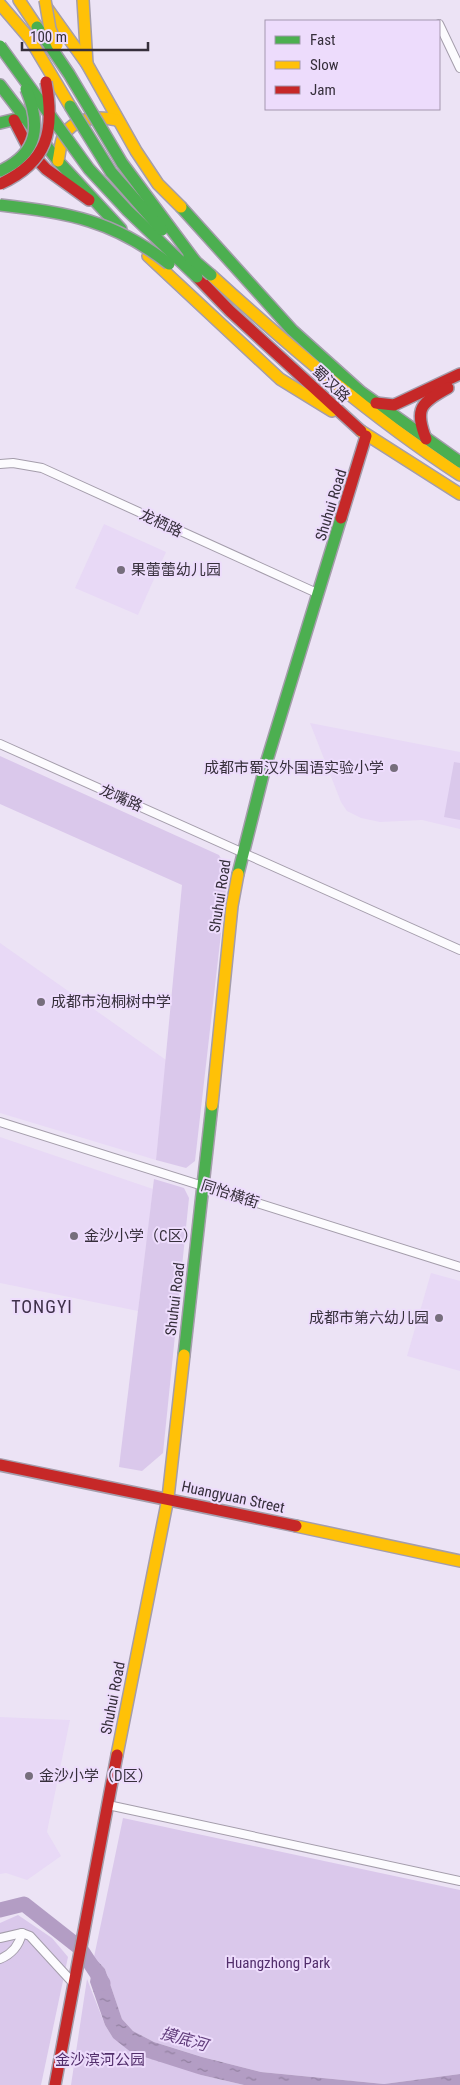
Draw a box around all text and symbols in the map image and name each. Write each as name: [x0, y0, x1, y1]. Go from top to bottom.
scale bar: [22, 20, 149, 52]
legend: [265, 20, 440, 110]
text: 100 m: [30, 28, 67, 46]
text: Fast: [310, 31, 335, 49]
text: Slow: [310, 56, 339, 74]
text: Jam: [310, 81, 336, 99]
street label: 蜀汉路: [308, 362, 354, 406]
street label: Shuhui Road: [312, 467, 350, 543]
street label: 龙栖路: [137, 505, 185, 541]
place label: 果蕾蕾幼儿园: [131, 561, 221, 579]
marker: 果蕾蕾幼儿园: [115, 564, 127, 576]
place label: 成都市蜀汉外国语实验小学: [204, 759, 384, 777]
marker: 成都市蜀汉外国语实验小学: [388, 762, 400, 774]
street label: 龙嘴路: [97, 781, 145, 815]
street label: Shuhui Road: [205, 858, 235, 934]
place label: 成都市泡桐树中学: [51, 993, 171, 1011]
marker: 成都市泡桐树中学: [35, 996, 47, 1008]
street label: 同怡横街: [199, 1176, 261, 1212]
place label: 金沙小学（C区）: [84, 1227, 198, 1245]
marker: 金沙小学（C区）: [68, 1230, 80, 1242]
street label: Shuhui Road: [162, 1261, 188, 1337]
district label: TONGYI: [11, 1296, 73, 1317]
place label: 成都市第六幼儿园: [309, 1309, 429, 1327]
marker: 成都市第六幼儿园: [433, 1312, 445, 1324]
street label: Huangyuan Street: [180, 1477, 286, 1517]
street label: Shuhui Road: [97, 1660, 129, 1736]
place label: 金沙小学（D区）: [39, 1767, 153, 1785]
marker: 金沙小学（D区）: [23, 1770, 35, 1782]
park label: Huangzhong Park: [226, 1954, 331, 1972]
water label: 摸底河: [158, 2023, 213, 2056]
park label: 金沙滨河公园: [55, 2051, 145, 2069]

